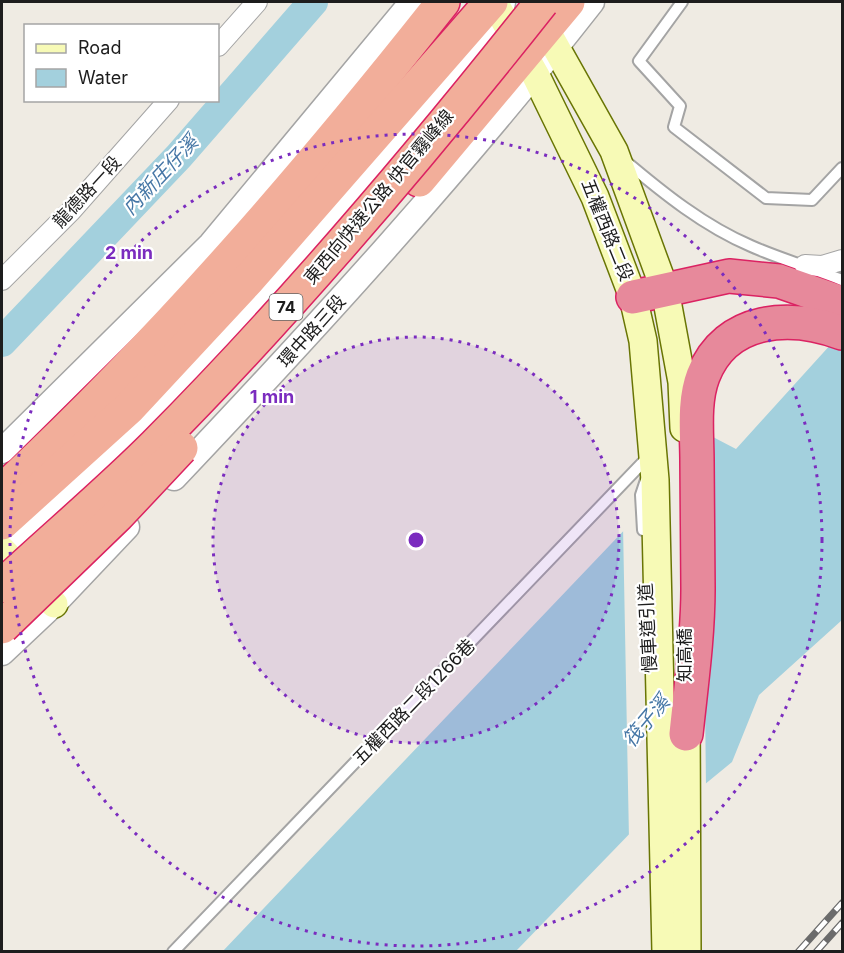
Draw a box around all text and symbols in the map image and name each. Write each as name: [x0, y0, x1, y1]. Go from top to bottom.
legend: [24, 24, 219, 102]
text: Road: [78, 37, 121, 58]
text: Water: [78, 67, 128, 88]
street label: 東西向快速公路 快官霧峰線: [300, 105, 458, 288]
water label: 內新庄仔溪: [117, 128, 205, 220]
street label: 龍德路一段: [48, 152, 125, 232]
street label: 五權西路二段: [577, 176, 637, 284]
text: 2 min: [105, 242, 153, 263]
street label: 環中路三段: [274, 290, 350, 371]
road number: 74: [270, 294, 302, 320]
text: 1 min: [250, 386, 294, 407]
centre of rings: [406, 530, 426, 550]
street label: 慢車道引道: [635, 583, 660, 674]
street label: 知高橋: [674, 628, 695, 682]
street label: 五權西路二段1266巷: [348, 634, 479, 769]
water label: 筏子溪: [618, 688, 676, 752]

